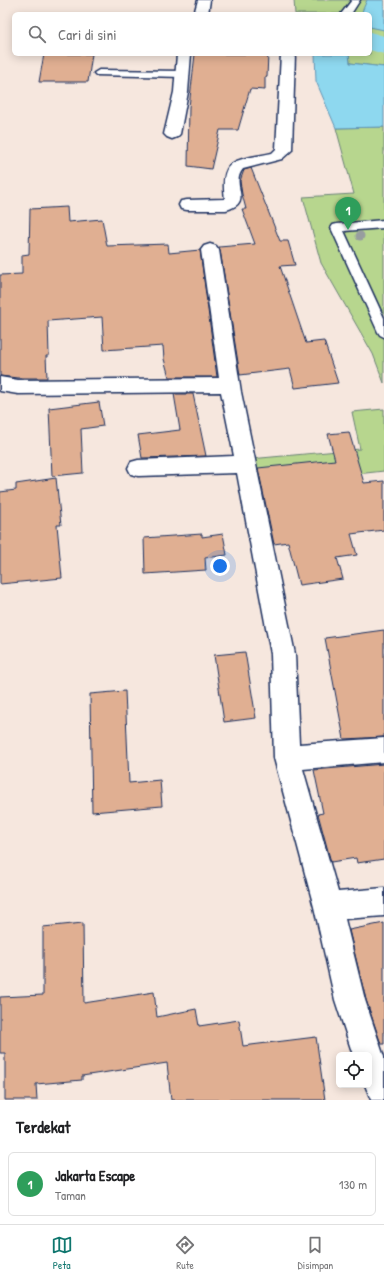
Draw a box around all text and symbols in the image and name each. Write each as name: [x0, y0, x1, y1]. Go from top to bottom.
search box: [12, 12, 372, 56]
icon: search: [26, 23, 48, 45]
text: Cari di sini: [58, 24, 117, 45]
pin: 1: [335, 197, 361, 230]
your location: [210, 556, 230, 576]
map controls: [336, 1052, 372, 1088]
button: locate: [336, 1052, 372, 1088]
text: Terdekat: [16, 1115, 70, 1138]
text: Jakarta Escape: [55, 1165, 135, 1186]
text: 1: [28, 1175, 32, 1193]
text: 130 m: [339, 1175, 367, 1193]
text: Taman: [55, 1186, 86, 1204]
tab: Peta: [51, 1234, 73, 1272]
tab: Rute: [174, 1234, 196, 1272]
tab: Disimpan: [297, 1234, 333, 1272]

